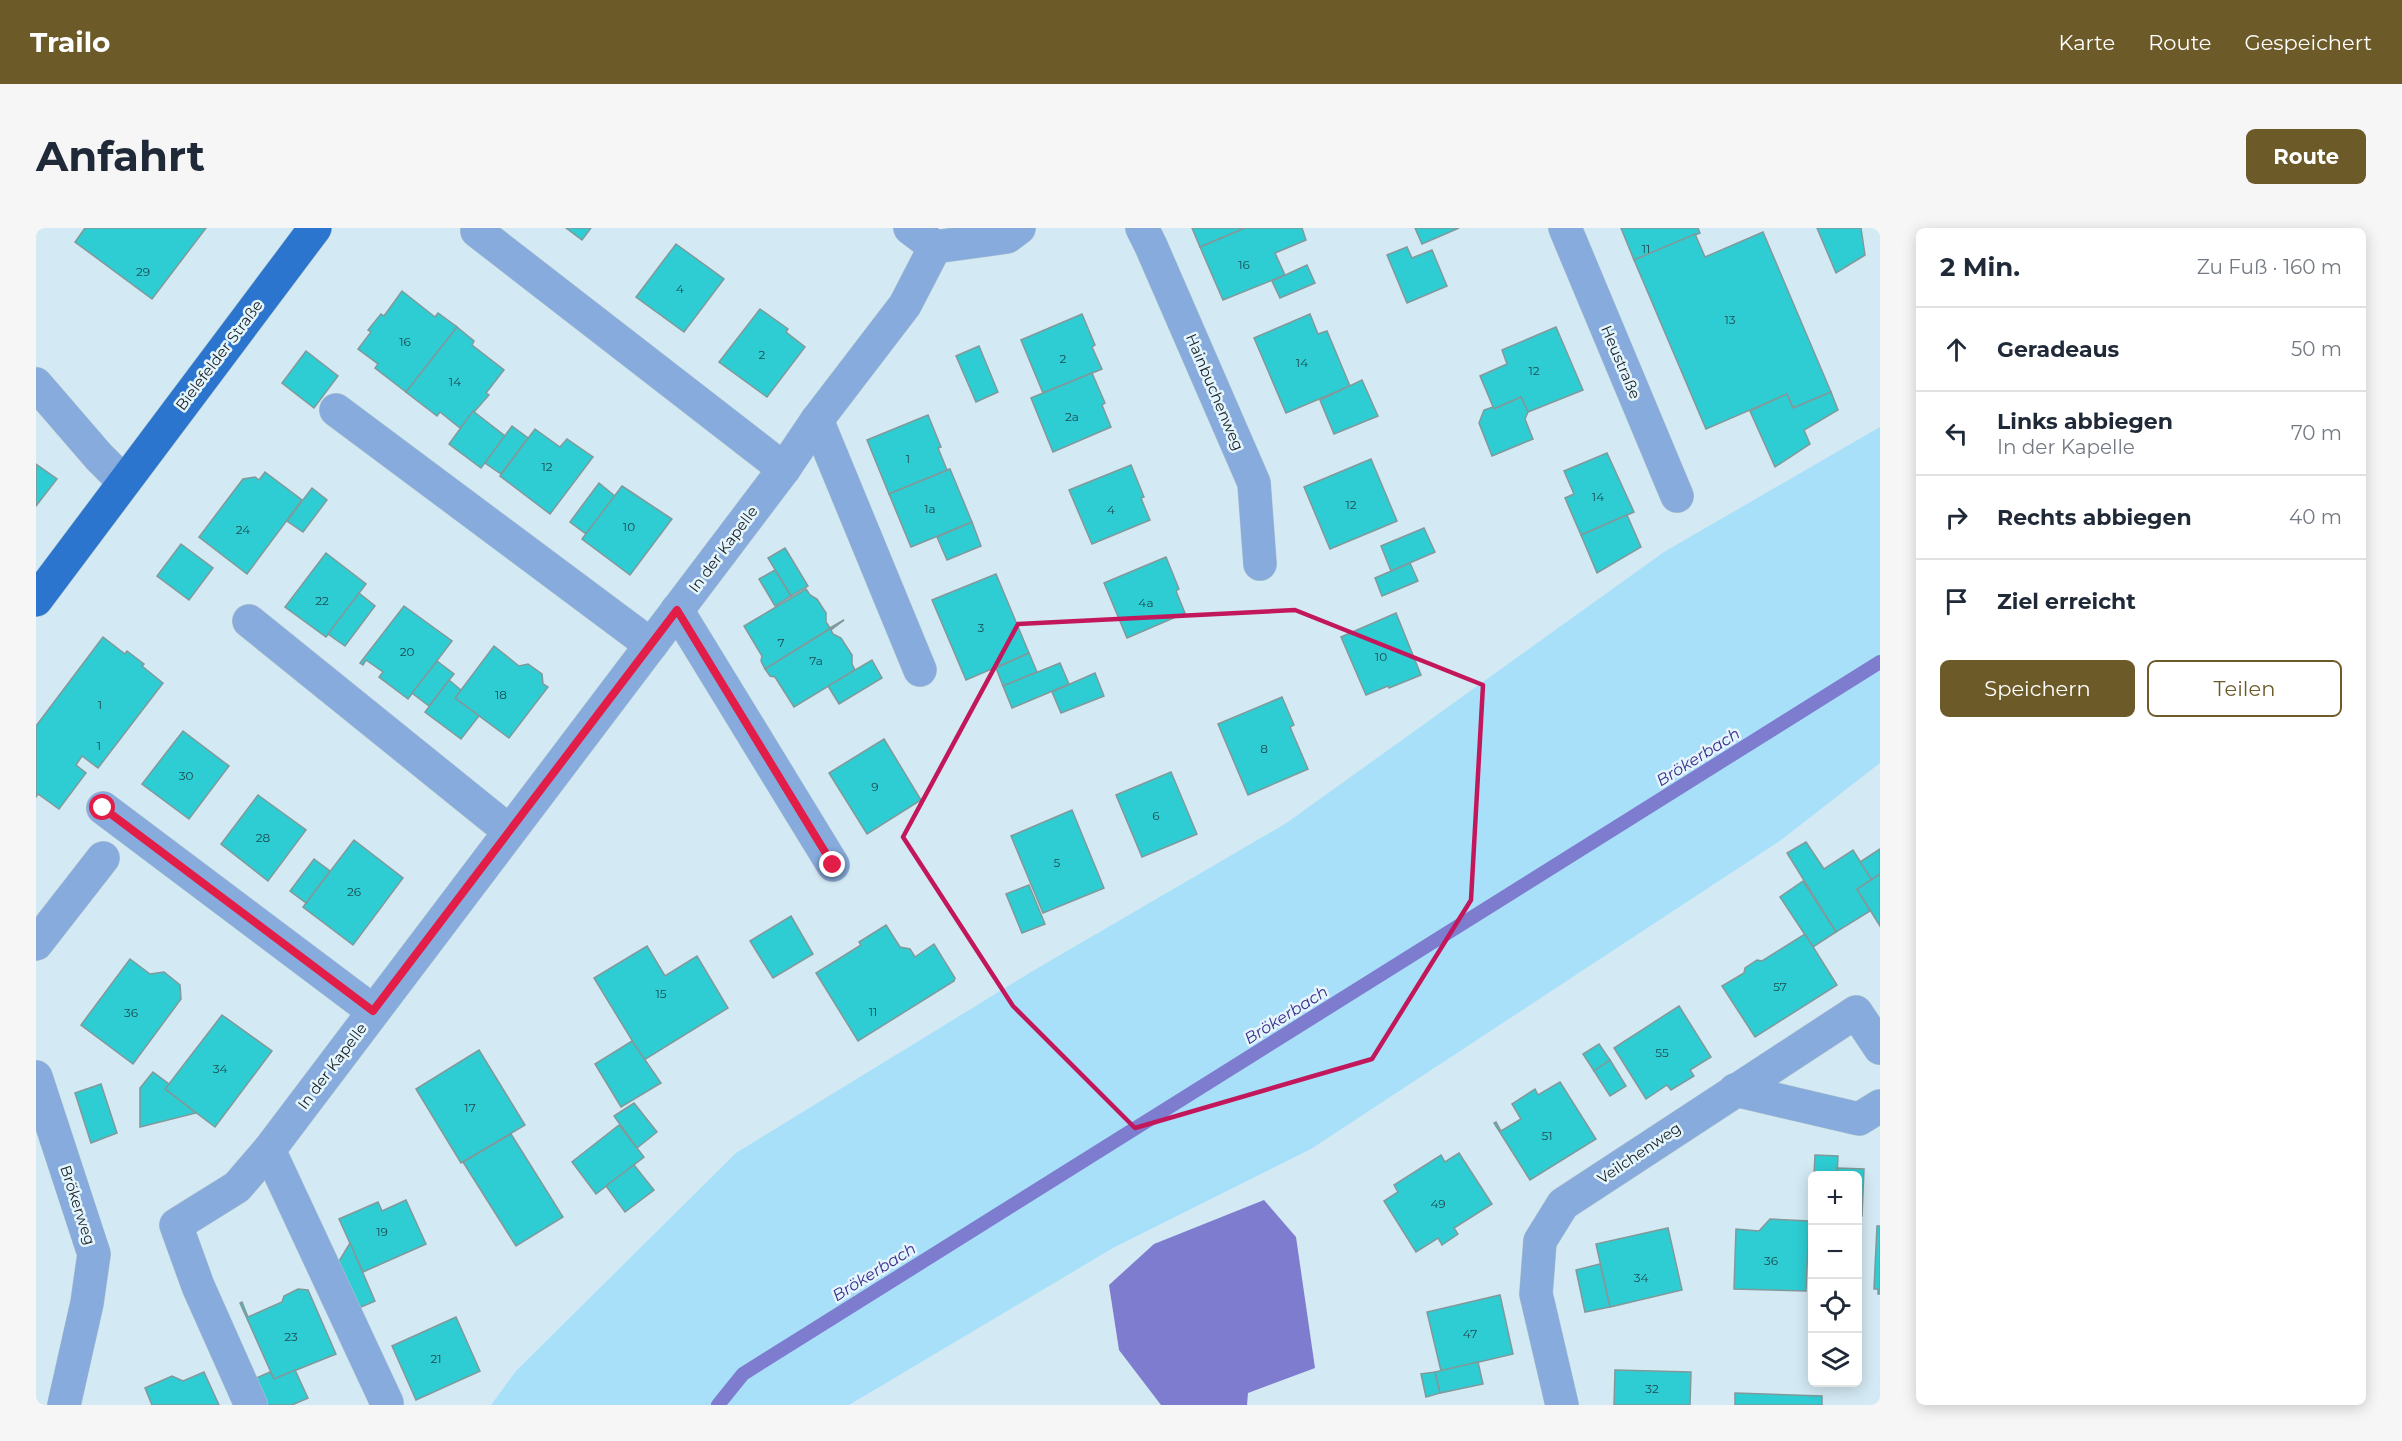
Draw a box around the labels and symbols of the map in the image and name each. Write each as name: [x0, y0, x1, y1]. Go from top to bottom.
house number: 11: [1642, 241, 1650, 256]
house number: 16: [1238, 257, 1250, 272]
house number: 29: [136, 264, 150, 279]
house number: 4: [676, 281, 684, 296]
street label: Bielefelder Straße: [171, 296, 267, 414]
house number: 13: [1724, 312, 1736, 327]
street label: Heustraße: [1597, 322, 1645, 402]
street label: Hainbuchenweg: [1182, 331, 1248, 453]
house number: 16: [399, 334, 411, 349]
house number: 2: [759, 347, 766, 362]
house number: 2: [1060, 351, 1067, 366]
house number: 14: [1296, 355, 1308, 370]
house number: 12: [1528, 363, 1540, 378]
house number: 14: [449, 374, 461, 389]
house number: 2a: [1065, 409, 1079, 424]
house number: 1: [906, 451, 910, 466]
house number: 12: [541, 459, 553, 474]
house number: 14: [1592, 489, 1604, 504]
house number: 12: [1345, 497, 1357, 512]
house number: 1a: [924, 501, 936, 516]
street label: In der Kapelle: [684, 502, 762, 596]
house number: 4: [1107, 502, 1115, 517]
house number: 10: [623, 519, 635, 534]
house number: 24: [236, 522, 250, 537]
house number: 22: [315, 593, 329, 608]
house number: 4a: [1138, 595, 1154, 610]
house number: 3: [978, 620, 985, 635]
house number: 7: [777, 635, 785, 650]
house number: 20: [400, 644, 414, 659]
house number: 10: [1375, 649, 1387, 664]
house number: 7a: [809, 653, 823, 668]
house number: 18: [495, 687, 507, 702]
house number: 1: [98, 697, 102, 712]
water label: Brökerbach: [1653, 724, 1743, 790]
house number: 1: [97, 738, 101, 753]
house number: 8: [1260, 741, 1268, 756]
house number: 30: [179, 768, 193, 783]
house number: 9: [871, 779, 879, 794]
route start: [89, 794, 115, 820]
house number: 6: [1152, 808, 1160, 823]
house number: 28: [256, 830, 271, 845]
route end: [819, 851, 845, 877]
house number: 5: [1054, 855, 1061, 870]
house number: 26: [347, 884, 361, 899]
house number: 57: [1773, 979, 1787, 994]
water label: Brökerbach: [1241, 982, 1331, 1048]
house number: 15: [655, 986, 667, 1001]
house number: 11: [869, 1004, 877, 1019]
house number: 36: [124, 1005, 138, 1020]
street label: In der Kapelle: [293, 1019, 371, 1113]
house number: 55: [1655, 1045, 1669, 1060]
house number: 34: [213, 1061, 227, 1076]
house number: 17: [464, 1100, 476, 1115]
street label: Veilchenweg: [1594, 1118, 1684, 1188]
house number: 51: [1541, 1128, 1553, 1143]
street label: Brökerweg: [56, 1163, 100, 1247]
house number: 49: [1430, 1196, 1446, 1211]
house number: 19: [376, 1224, 388, 1239]
water label: Brökerbach: [829, 1239, 919, 1305]
house number: 36: [1764, 1253, 1778, 1268]
house number: 34: [1634, 1270, 1648, 1285]
house number: 47: [1463, 1326, 1477, 1341]
house number: 23: [284, 1329, 298, 1344]
house number: 21: [430, 1351, 442, 1366]
house number: 32: [1645, 1381, 1659, 1396]

